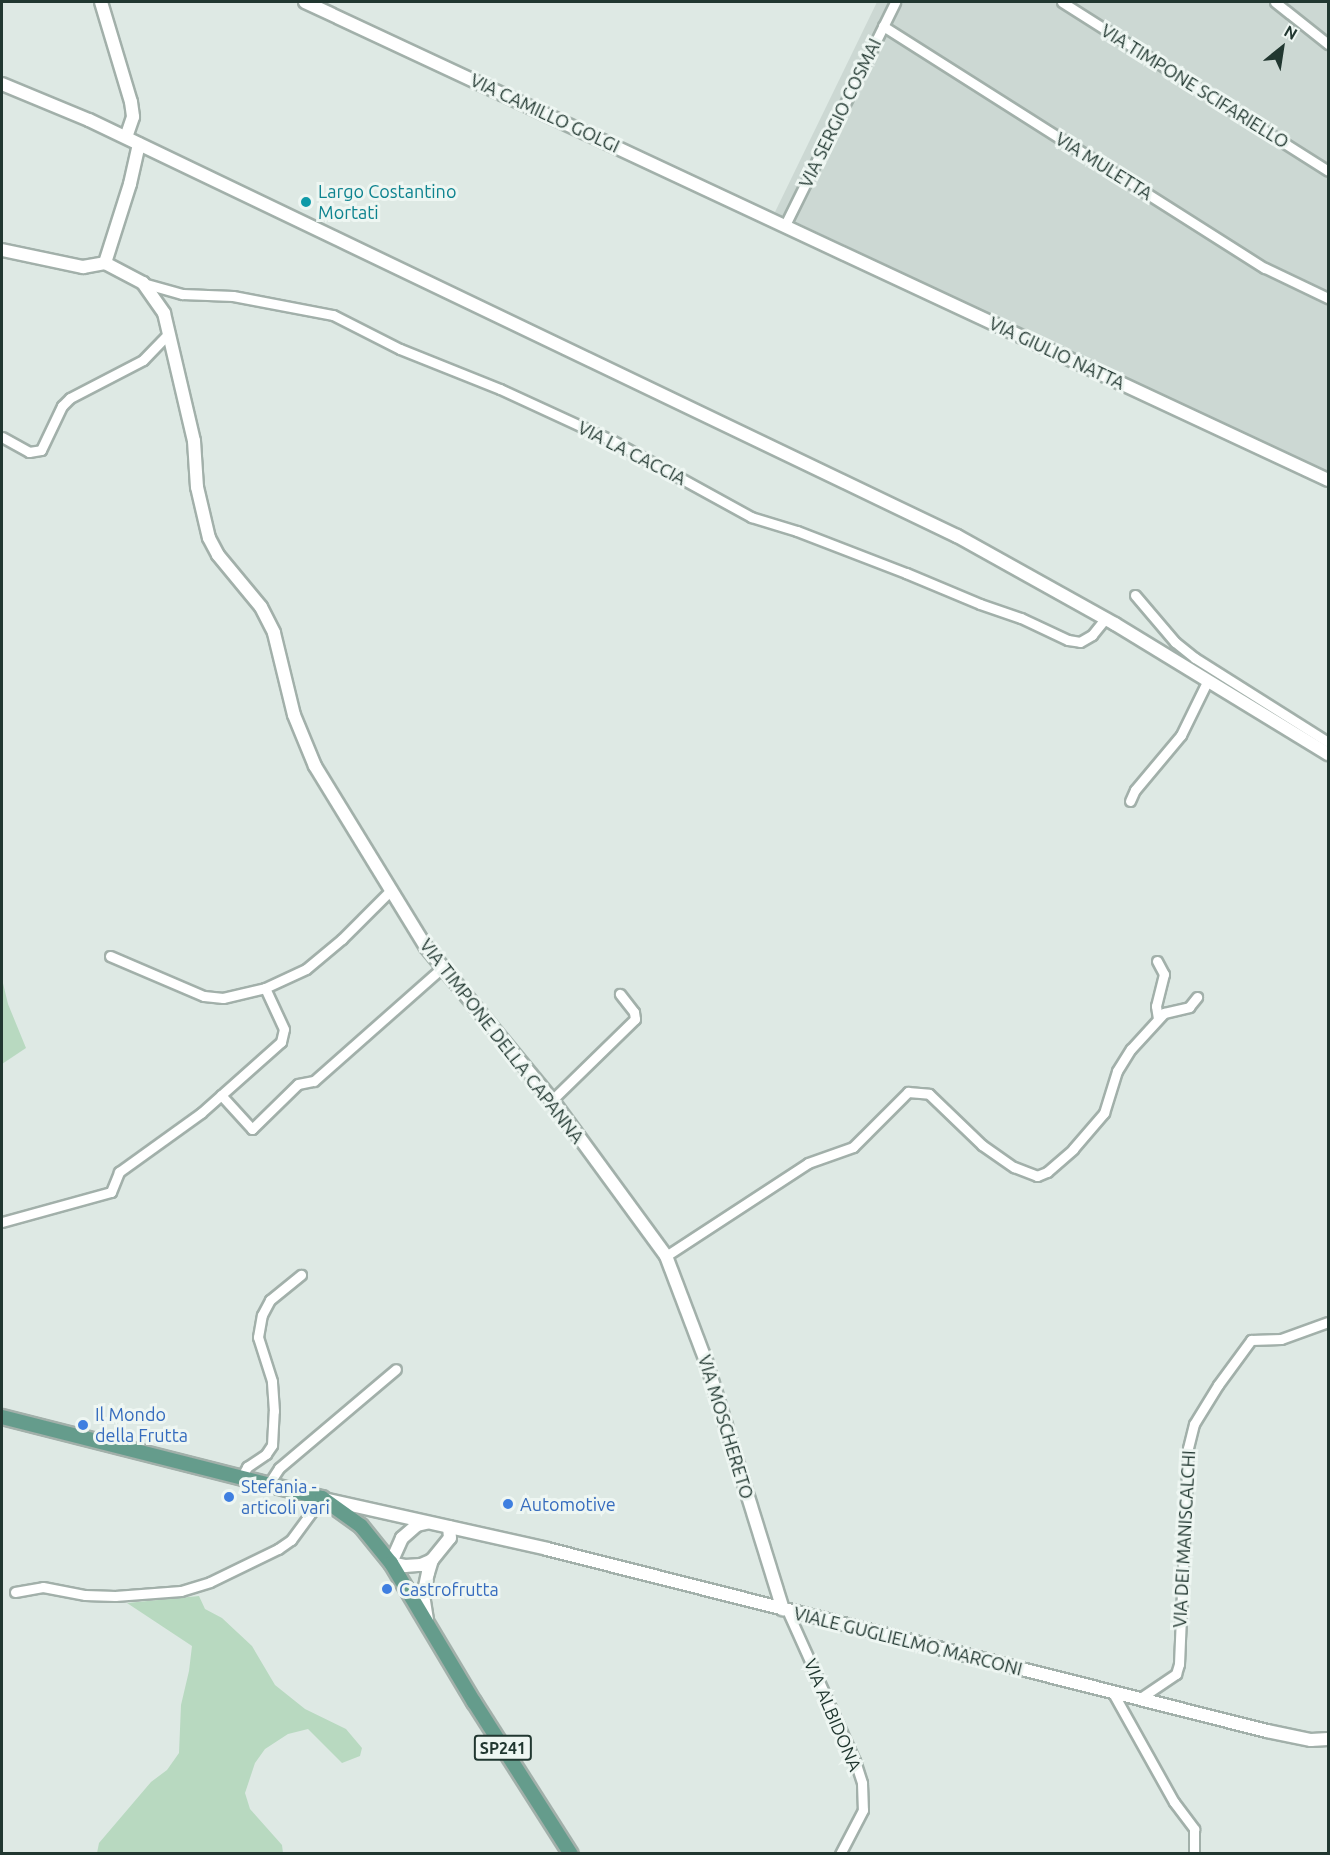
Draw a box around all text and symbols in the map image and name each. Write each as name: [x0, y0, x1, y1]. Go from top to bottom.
north arrow: [1252, 18, 1312, 78]
street label: VIA TIMPONE SCIFARIELLO: [1097, 19, 1293, 153]
street label: VIA SERGIO COSMAI: [795, 35, 885, 191]
street label: VIA CAMILLO GOLGI: [467, 69, 623, 157]
street label: VIA MULETTA: [1052, 128, 1156, 204]
place label: Largo Costantino Mortati: [318, 181, 456, 224]
marker: Largo Costantino Mortati: [299, 195, 313, 209]
street label: VIA GIULIO NATTA: [986, 312, 1128, 394]
street label: VIA LA CACCIA: [574, 416, 690, 490]
street label: VIA TIMPONE DELLA CAPANNA: [415, 934, 589, 1148]
street label: VIA MOSCHERETO: [694, 1352, 758, 1502]
place label: Il Mondo della Frutta: [95, 1404, 188, 1446]
marker: Il Mondo della Frutta: [76, 1418, 90, 1432]
street label: VIA DEI MANISCALCHI: [1169, 1450, 1199, 1628]
place label: Stefania - articoli vari: [241, 1476, 330, 1518]
marker: Stefania - articoli vari: [222, 1490, 236, 1504]
place label: Automotive: [520, 1493, 616, 1515]
marker: Automotive: [501, 1497, 515, 1511]
place label: Castrofrutta: [399, 1578, 499, 1600]
marker: Castrofrutta: [380, 1582, 394, 1596]
street label: VIALE GUGLIELMO MARCONI: [792, 1602, 1024, 1680]
street label: VIA ALBIDONA: [800, 1656, 866, 1774]
road number: SP241: [473, 1735, 533, 1761]

